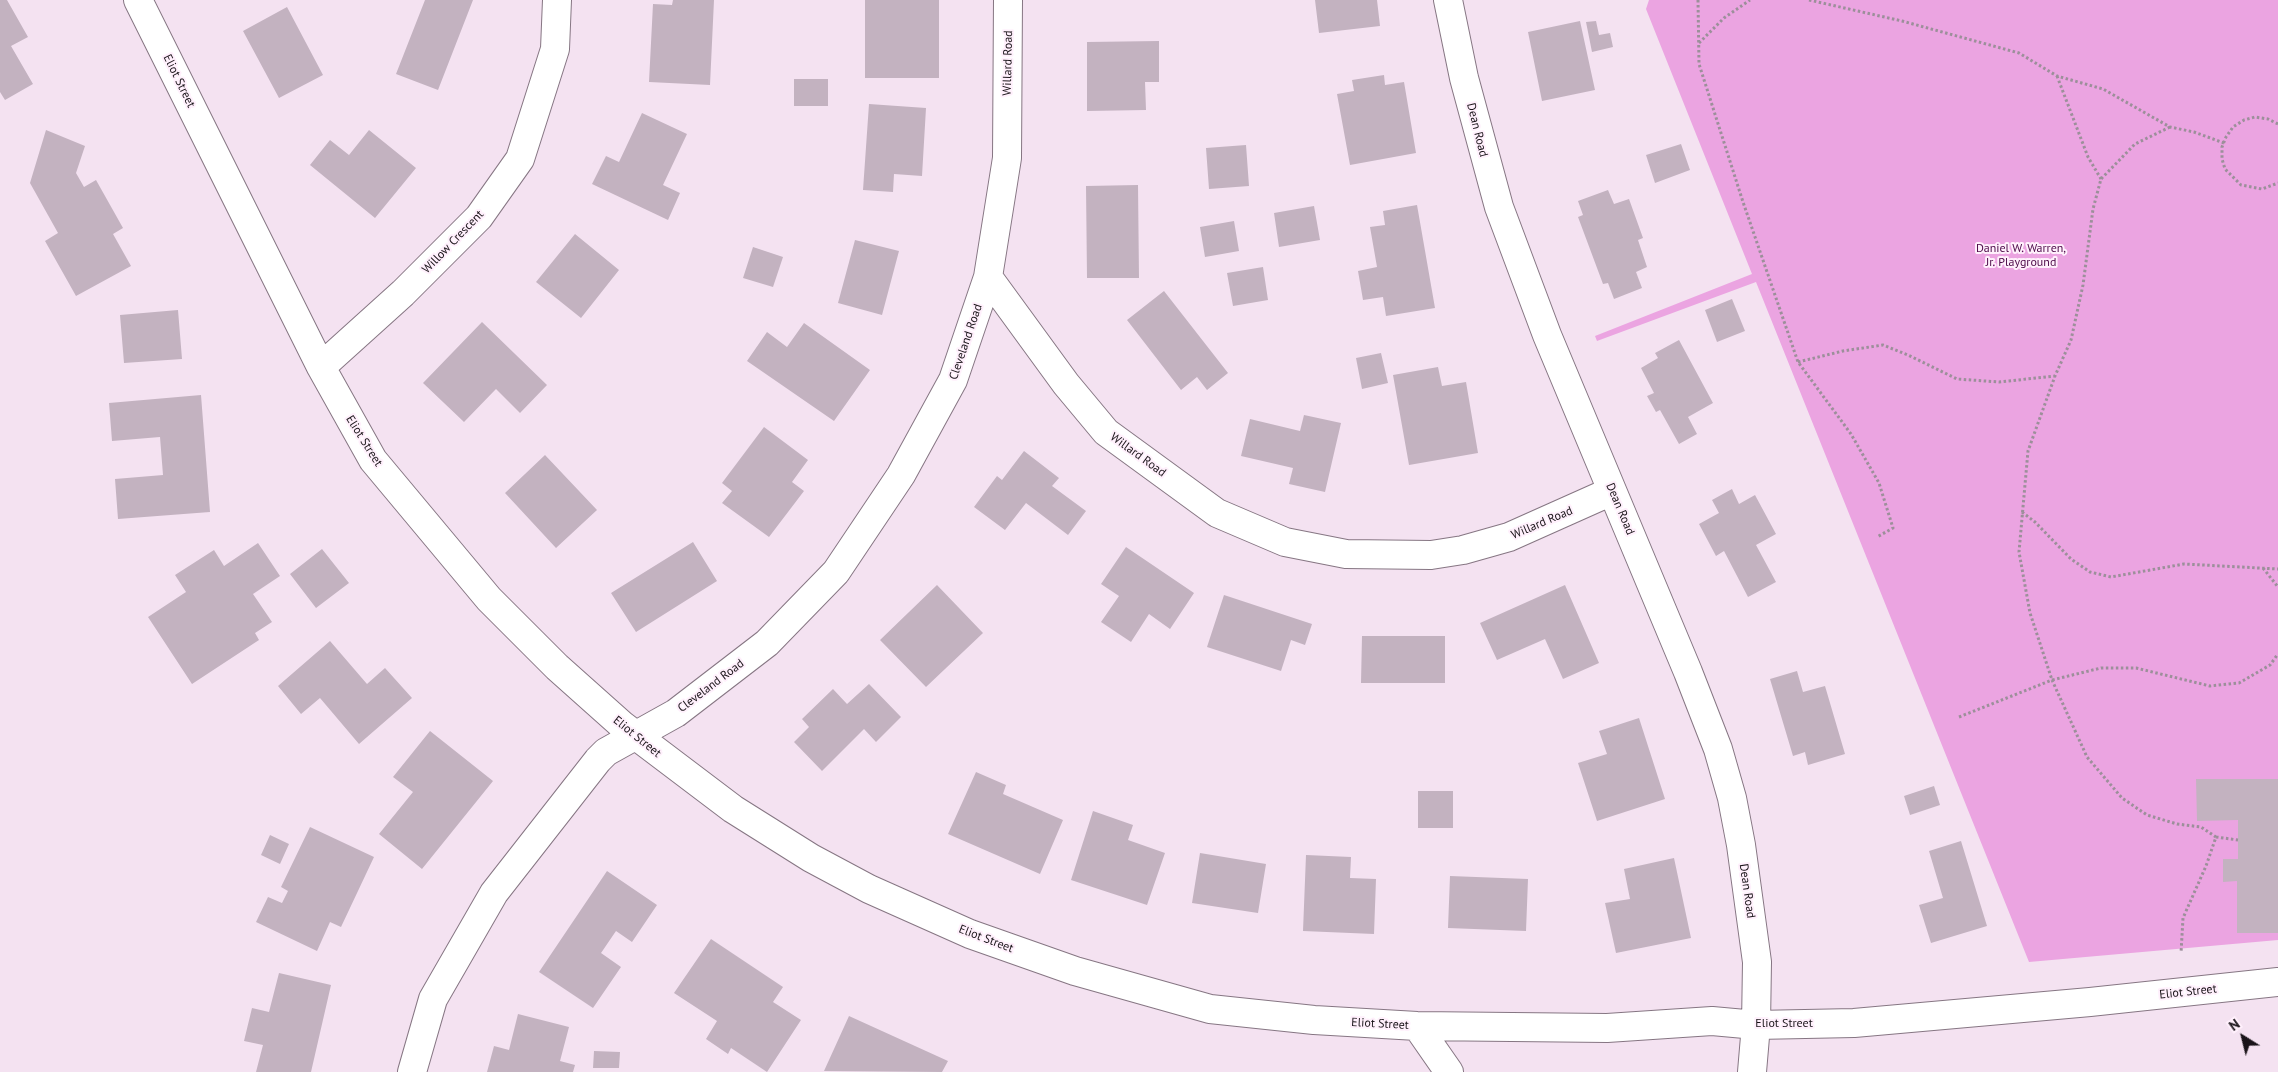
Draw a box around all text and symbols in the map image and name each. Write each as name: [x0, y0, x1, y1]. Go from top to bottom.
street label: Willard Road: [1000, 30, 1016, 96]
street label: Eliot Street: [160, 52, 198, 110]
street label: Dean Road: [1463, 102, 1491, 158]
street label: Willow Crescent: [419, 207, 487, 277]
park label: Daniel W. Warren, Jr. Playground: [1976, 242, 2066, 270]
street label: Cleveland Road: [946, 302, 986, 382]
street label: Eliot Street: [343, 413, 385, 469]
street label: Willard Road: [1107, 430, 1169, 480]
street label: Dean Road: [1603, 481, 1637, 537]
street label: Willard Road: [1509, 504, 1575, 542]
street label: Cleveland Road: [675, 656, 747, 716]
street label: Eliot Street: [610, 713, 664, 761]
street label: Dean Road: [1736, 863, 1758, 919]
street label: Eliot Street: [957, 922, 1015, 956]
street label: Eliot Street: [2159, 982, 2217, 1002]
north arrow: [2218, 1012, 2268, 1062]
street label: Eliot Street: [1351, 1015, 1409, 1033]
text: N: [2225, 1015, 2243, 1035]
street label: Eliot Street: [1755, 1017, 1813, 1031]

